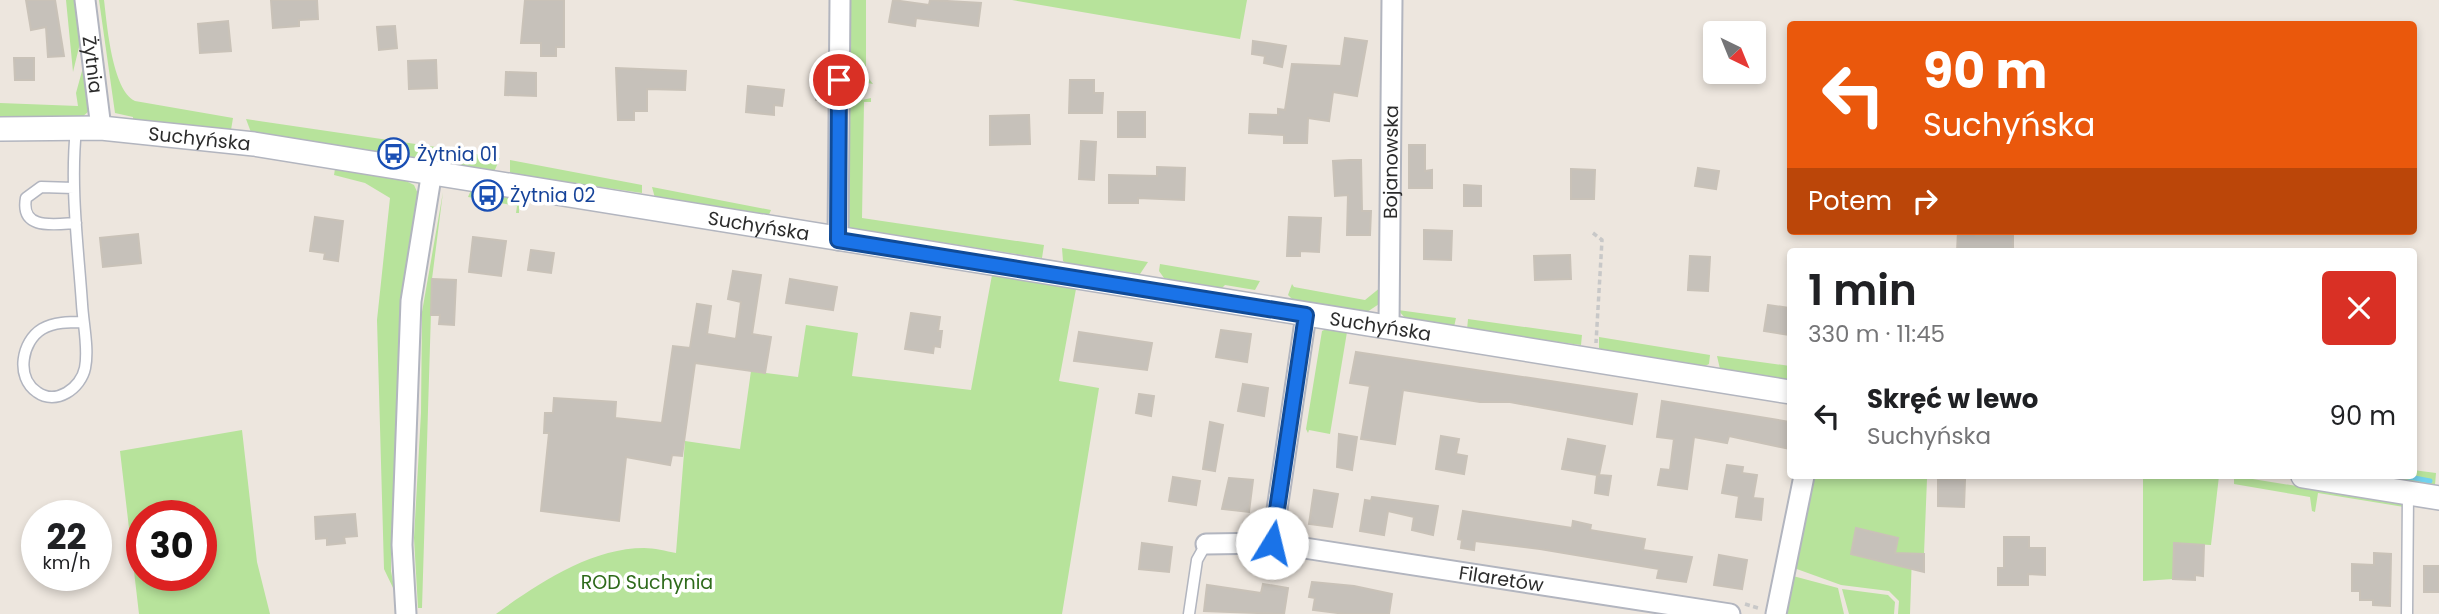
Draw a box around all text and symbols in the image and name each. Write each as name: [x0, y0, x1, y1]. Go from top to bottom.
north arrow: [1703, 21, 1766, 84]
map controls: [1703, 21, 1766, 84]
street label: Żytnia: [76, 34, 110, 95]
text: 90 m: [1923, 37, 2047, 105]
icon: left: [1808, 49, 1899, 140]
pin: [809, 50, 869, 110]
icon: arrive: [820, 61, 858, 99]
text: Suchyńska: [1923, 102, 2095, 147]
street label: Bojanowska: [1376, 105, 1405, 219]
street label: Suchyńska: [147, 120, 252, 157]
bus stop icon: Żytnia 01: [377, 137, 411, 171]
place label: Żytnia 01: [417, 141, 498, 168]
bus stop icon: Żytnia 02: [470, 178, 504, 212]
place label: Żytnia 02: [510, 182, 596, 209]
icon: right: [1906, 182, 1944, 220]
text: Potem: [1808, 183, 1892, 219]
street label: Suchyńska: [706, 204, 811, 247]
text: 1 min: [1808, 261, 1917, 320]
button: close: [2322, 271, 2396, 345]
street label: Suchyńska: [1328, 304, 1433, 347]
text: 330 m · 11:45: [1808, 318, 1945, 350]
text: Skręć w lewo: [1867, 381, 2038, 417]
icon: left: [1808, 397, 1846, 435]
text: 90 m: [2330, 398, 2396, 434]
text: Suchyńska: [1867, 420, 1991, 452]
speed limit sign: 30: [126, 500, 217, 591]
position arrow: [1235, 506, 1309, 580]
text: 22: [47, 512, 86, 561]
text: km/h: [43, 550, 90, 575]
street label: Filaretów: [1457, 559, 1546, 598]
park label: ROD Suchynia: [581, 569, 713, 596]

